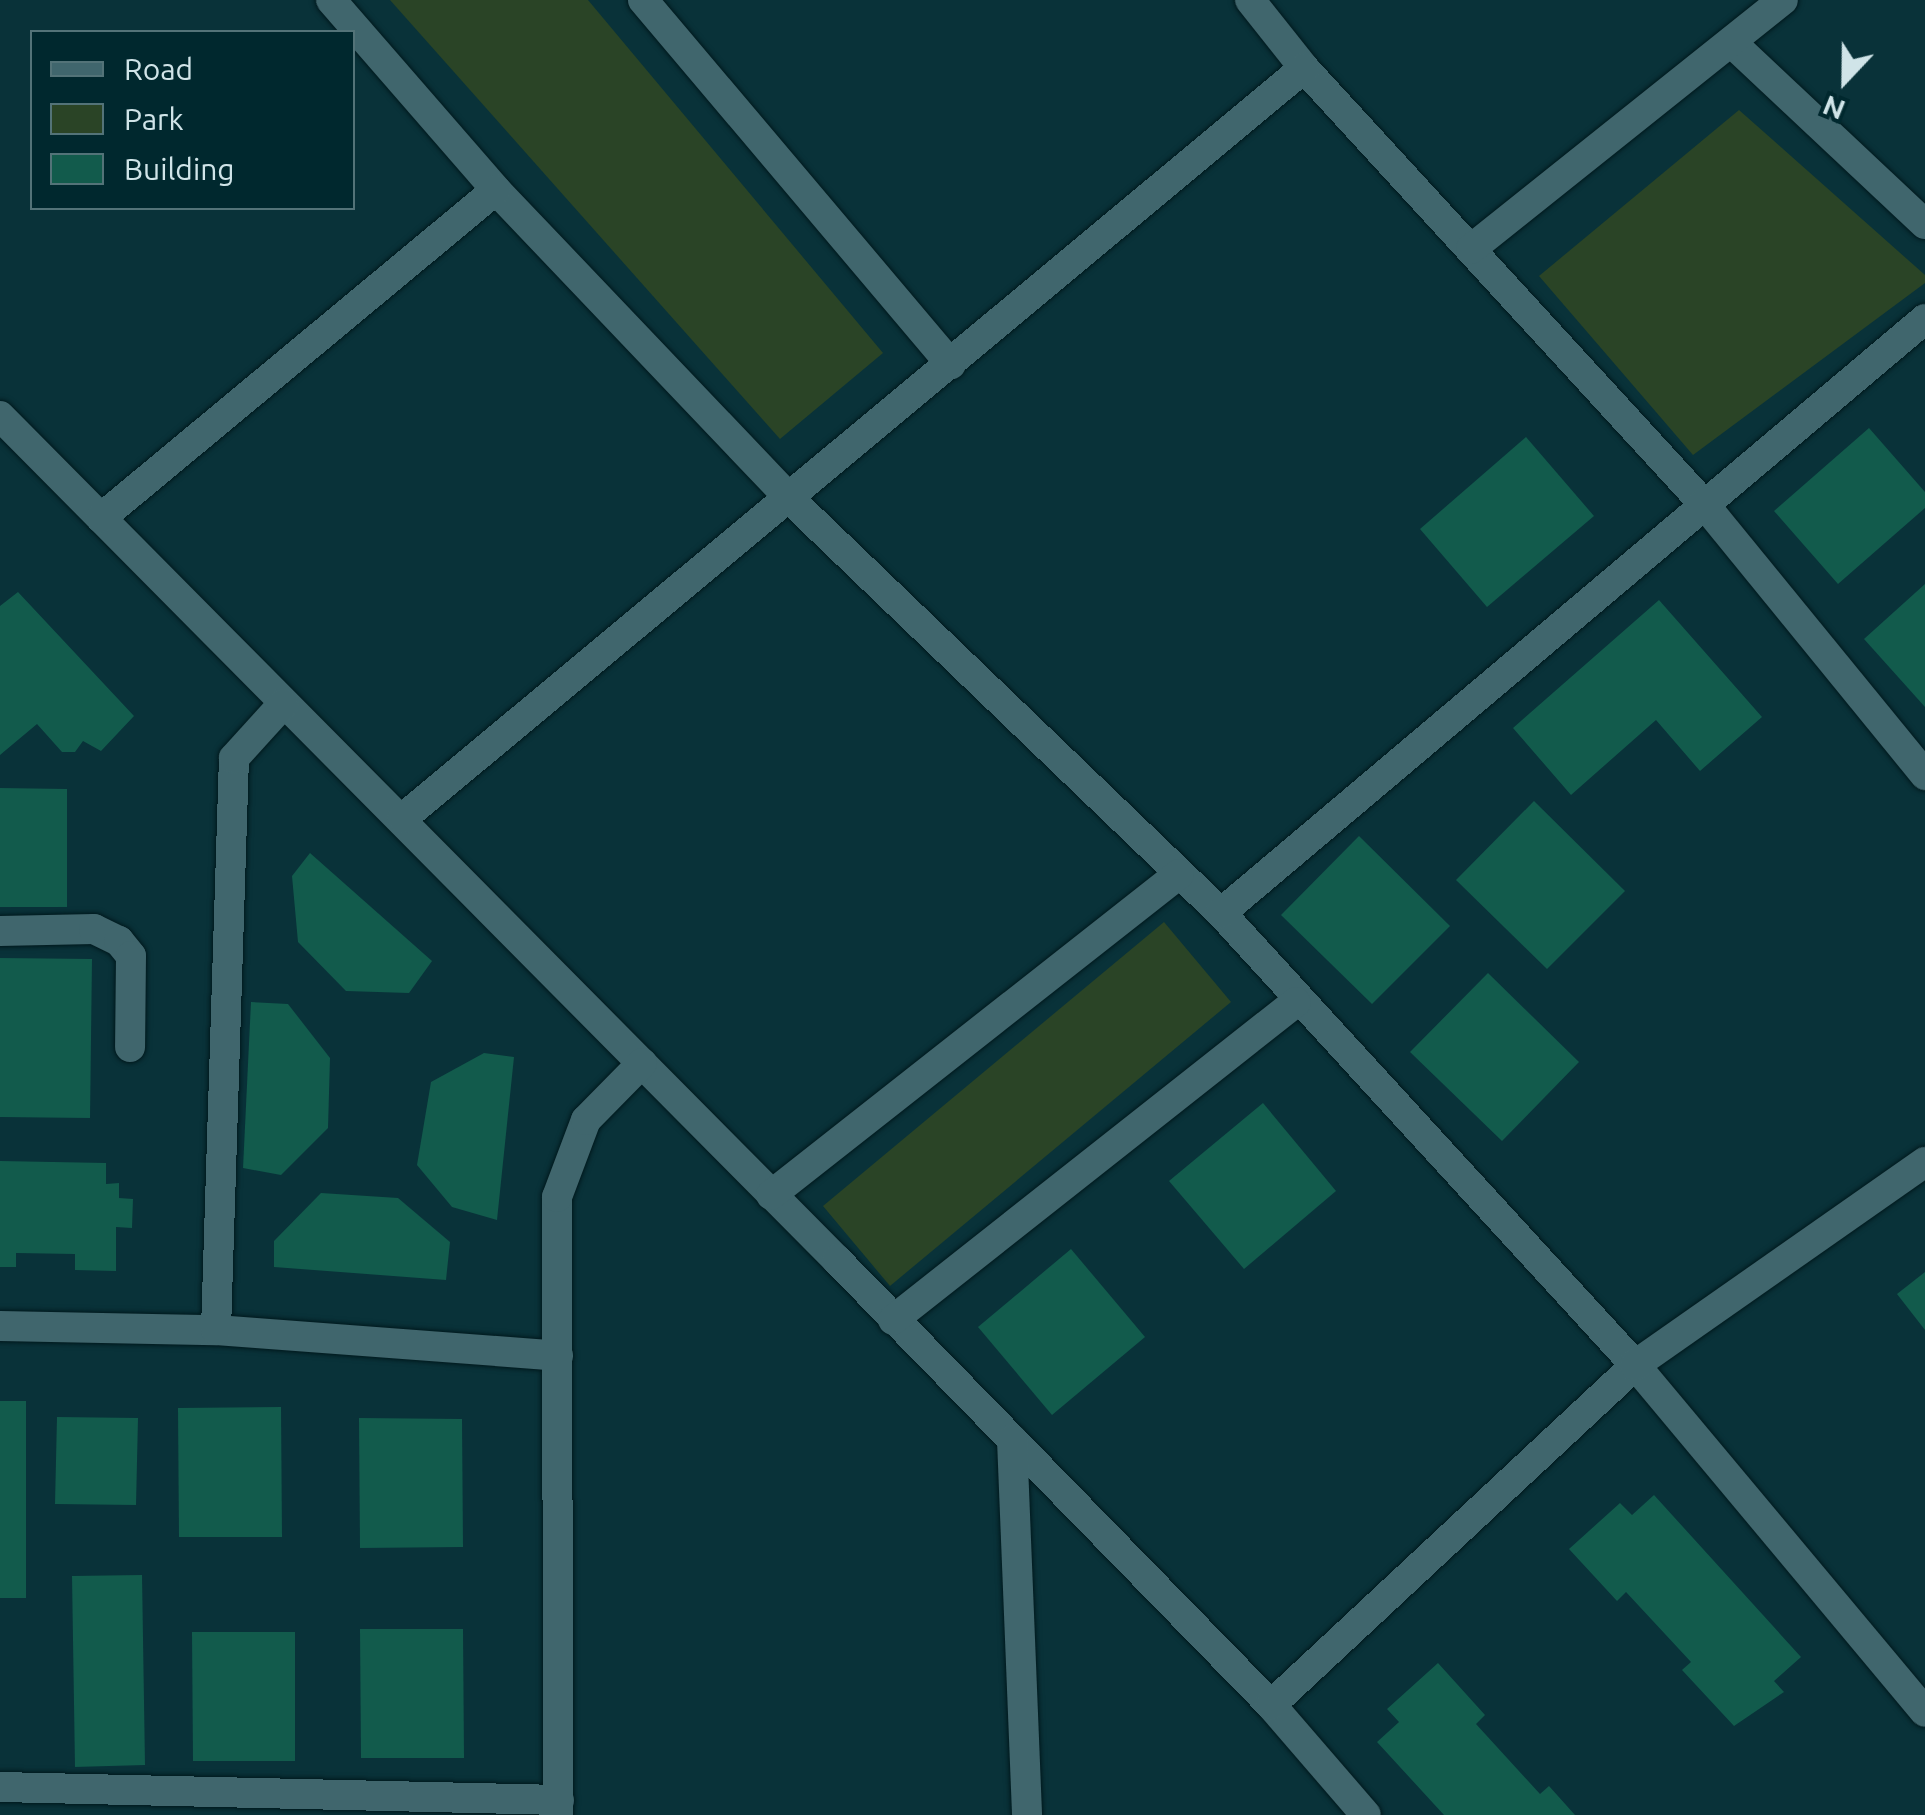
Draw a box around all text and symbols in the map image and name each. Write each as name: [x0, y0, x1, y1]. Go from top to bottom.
legend: [30, 30, 355, 210]
north arrow: [1795, 30, 1895, 130]
text: Road: [124, 52, 193, 86]
text: N: [1818, 90, 1849, 127]
text: Park: [124, 102, 184, 136]
text: Building: [124, 152, 235, 186]

